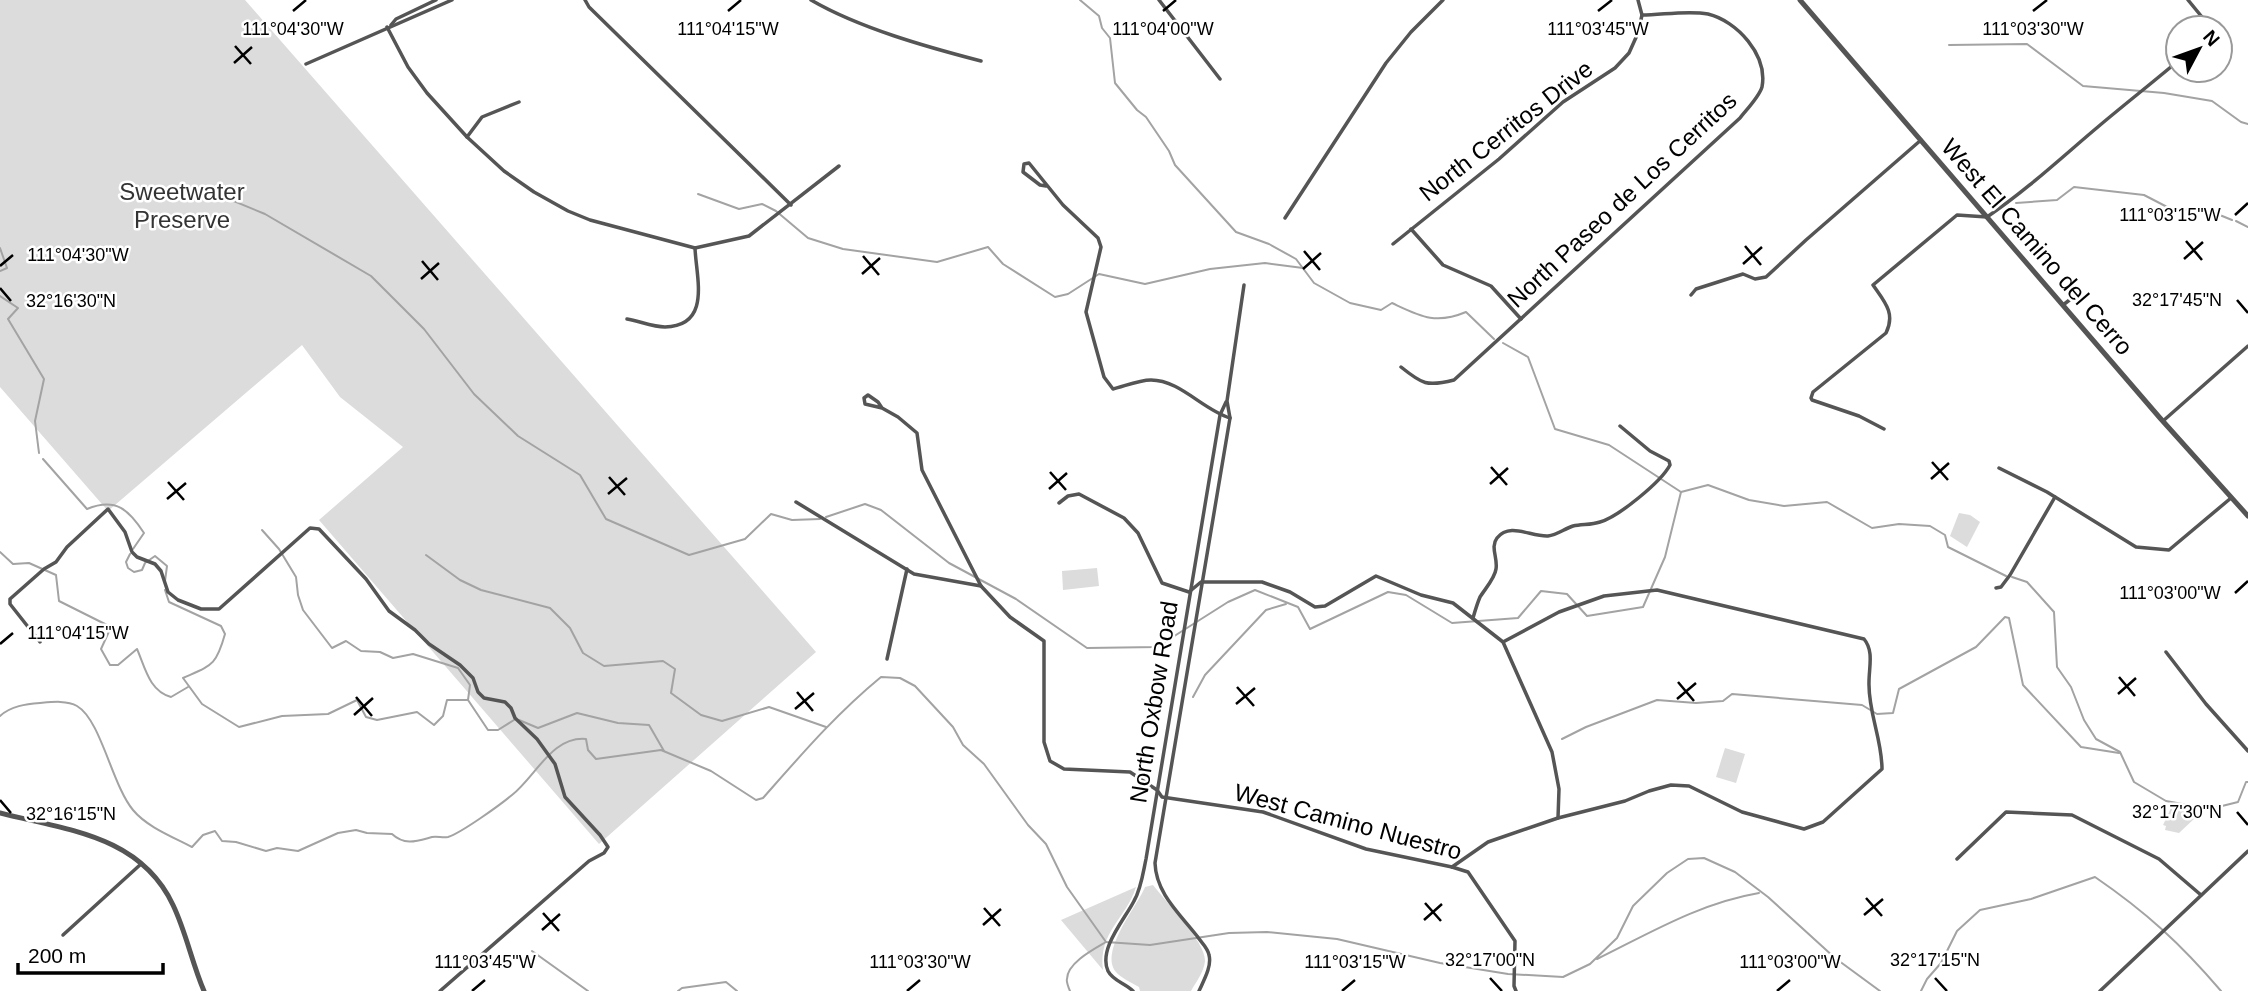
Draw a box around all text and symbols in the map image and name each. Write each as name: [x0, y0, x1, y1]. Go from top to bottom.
north arrow: [2164, 14, 2234, 84]
text: 111°04'30"W: [242, 19, 344, 39]
text: 111°04'15"W: [677, 19, 779, 39]
text: 111°04'00"W: [1112, 19, 1214, 39]
text: 111°03'45"W: [1547, 19, 1649, 39]
text: 111°03'30"W: [1982, 19, 2084, 39]
text: N: [2199, 26, 2224, 50]
street label: North Cerritos Drive: [1414, 55, 1598, 207]
street label: North Paseo de Los Cerritos: [1502, 87, 1742, 313]
street label: West El Camino del Cerro: [1936, 133, 2138, 360]
park label: Sweetwater Preserve: [119, 178, 245, 233]
text: 111°03'15"W: [2119, 205, 2221, 225]
text: 111°04'30"W: [27, 245, 129, 265]
text: 32°17'45"N: [2132, 290, 2222, 310]
text: 32°16'30"N: [26, 291, 116, 311]
text: 111°03'00"W: [2119, 583, 2221, 603]
street label: North Oxbow Road: [1124, 599, 1183, 805]
text: 111°04'15"W: [27, 623, 129, 643]
street label: West Camino Nuestro: [1231, 778, 1465, 865]
text: 32°17'30"N: [2132, 802, 2222, 822]
text: 32°16'15"N: [26, 804, 116, 824]
scale bar: [18, 932, 163, 976]
text: 200 m: [28, 944, 86, 967]
text: 32°17'00"N: [1445, 950, 1535, 970]
text: 32°17'15"N: [1890, 950, 1980, 970]
text: 111°03'45"W: [434, 952, 536, 972]
text: 111°03'30"W: [869, 952, 971, 972]
text: 111°03'15"W: [1304, 952, 1406, 972]
text: 111°03'00"W: [1739, 952, 1841, 972]

